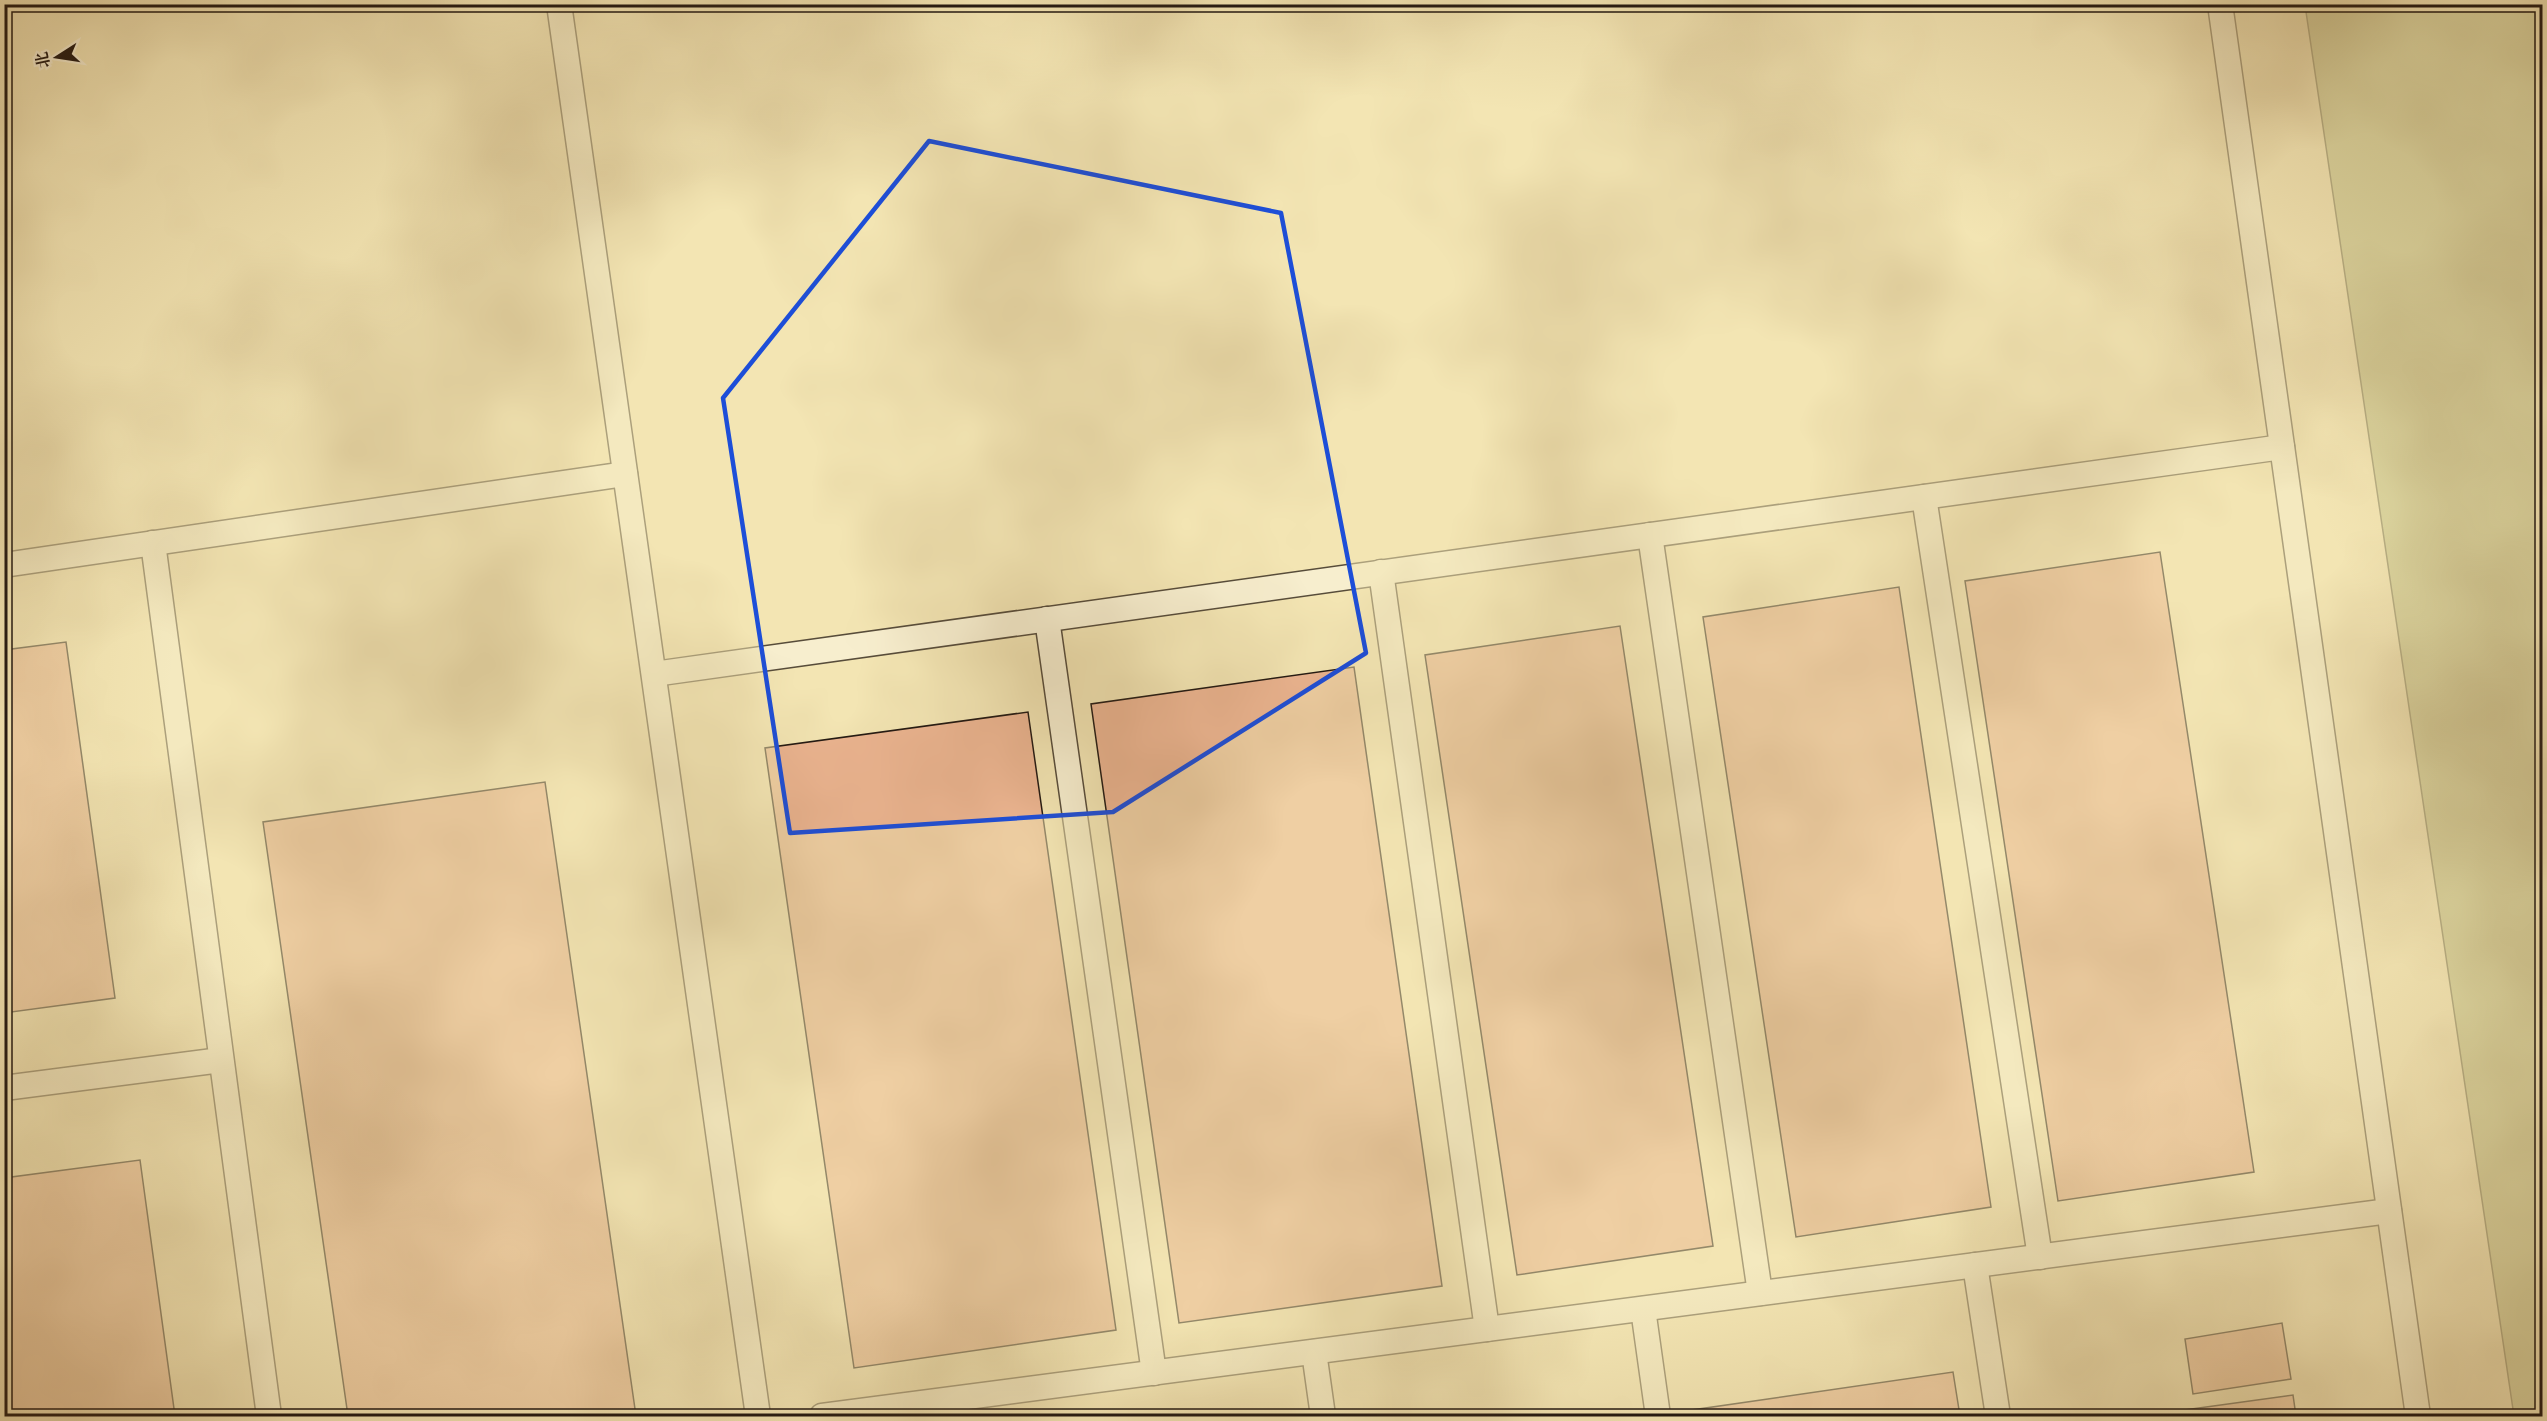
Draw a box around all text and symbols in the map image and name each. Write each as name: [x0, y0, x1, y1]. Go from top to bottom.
north arrow: [27, 27, 87, 87]
text: 北: [32, 50, 54, 70]

